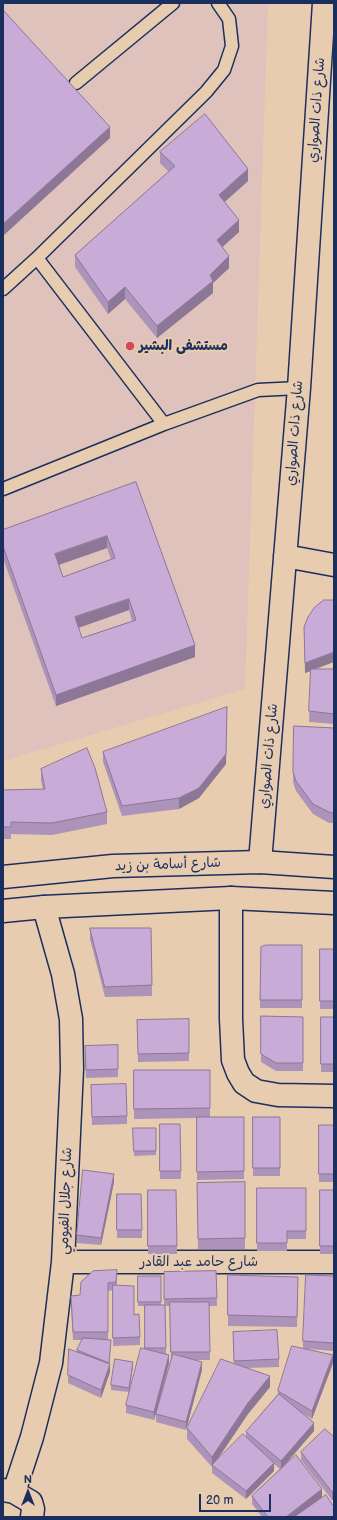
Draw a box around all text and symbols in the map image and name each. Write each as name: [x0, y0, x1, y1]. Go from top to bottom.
street label: شارع ذات الصواري: [305, 57, 329, 163]
place label: مستشفى البشير: [139, 338, 228, 354]
marker: مستشفى البشير: [124, 340, 136, 352]
street label: شارع ذات الصواري: [283, 380, 307, 486]
street label: شارع ذات الصواري: [256, 703, 282, 809]
street label: شارع أسامة بن زيد: [115, 855, 221, 875]
street label: شارع جلال الفيومي: [56, 1147, 76, 1255]
street label: شارع حامد عبد القادر: [140, 1254, 258, 1270]
north arrow: [8, 1472, 48, 1512]
text: N: [24, 1473, 32, 1486]
scale bar: [201, 1486, 273, 1512]
text: 20 m: [206, 1493, 233, 1508]

